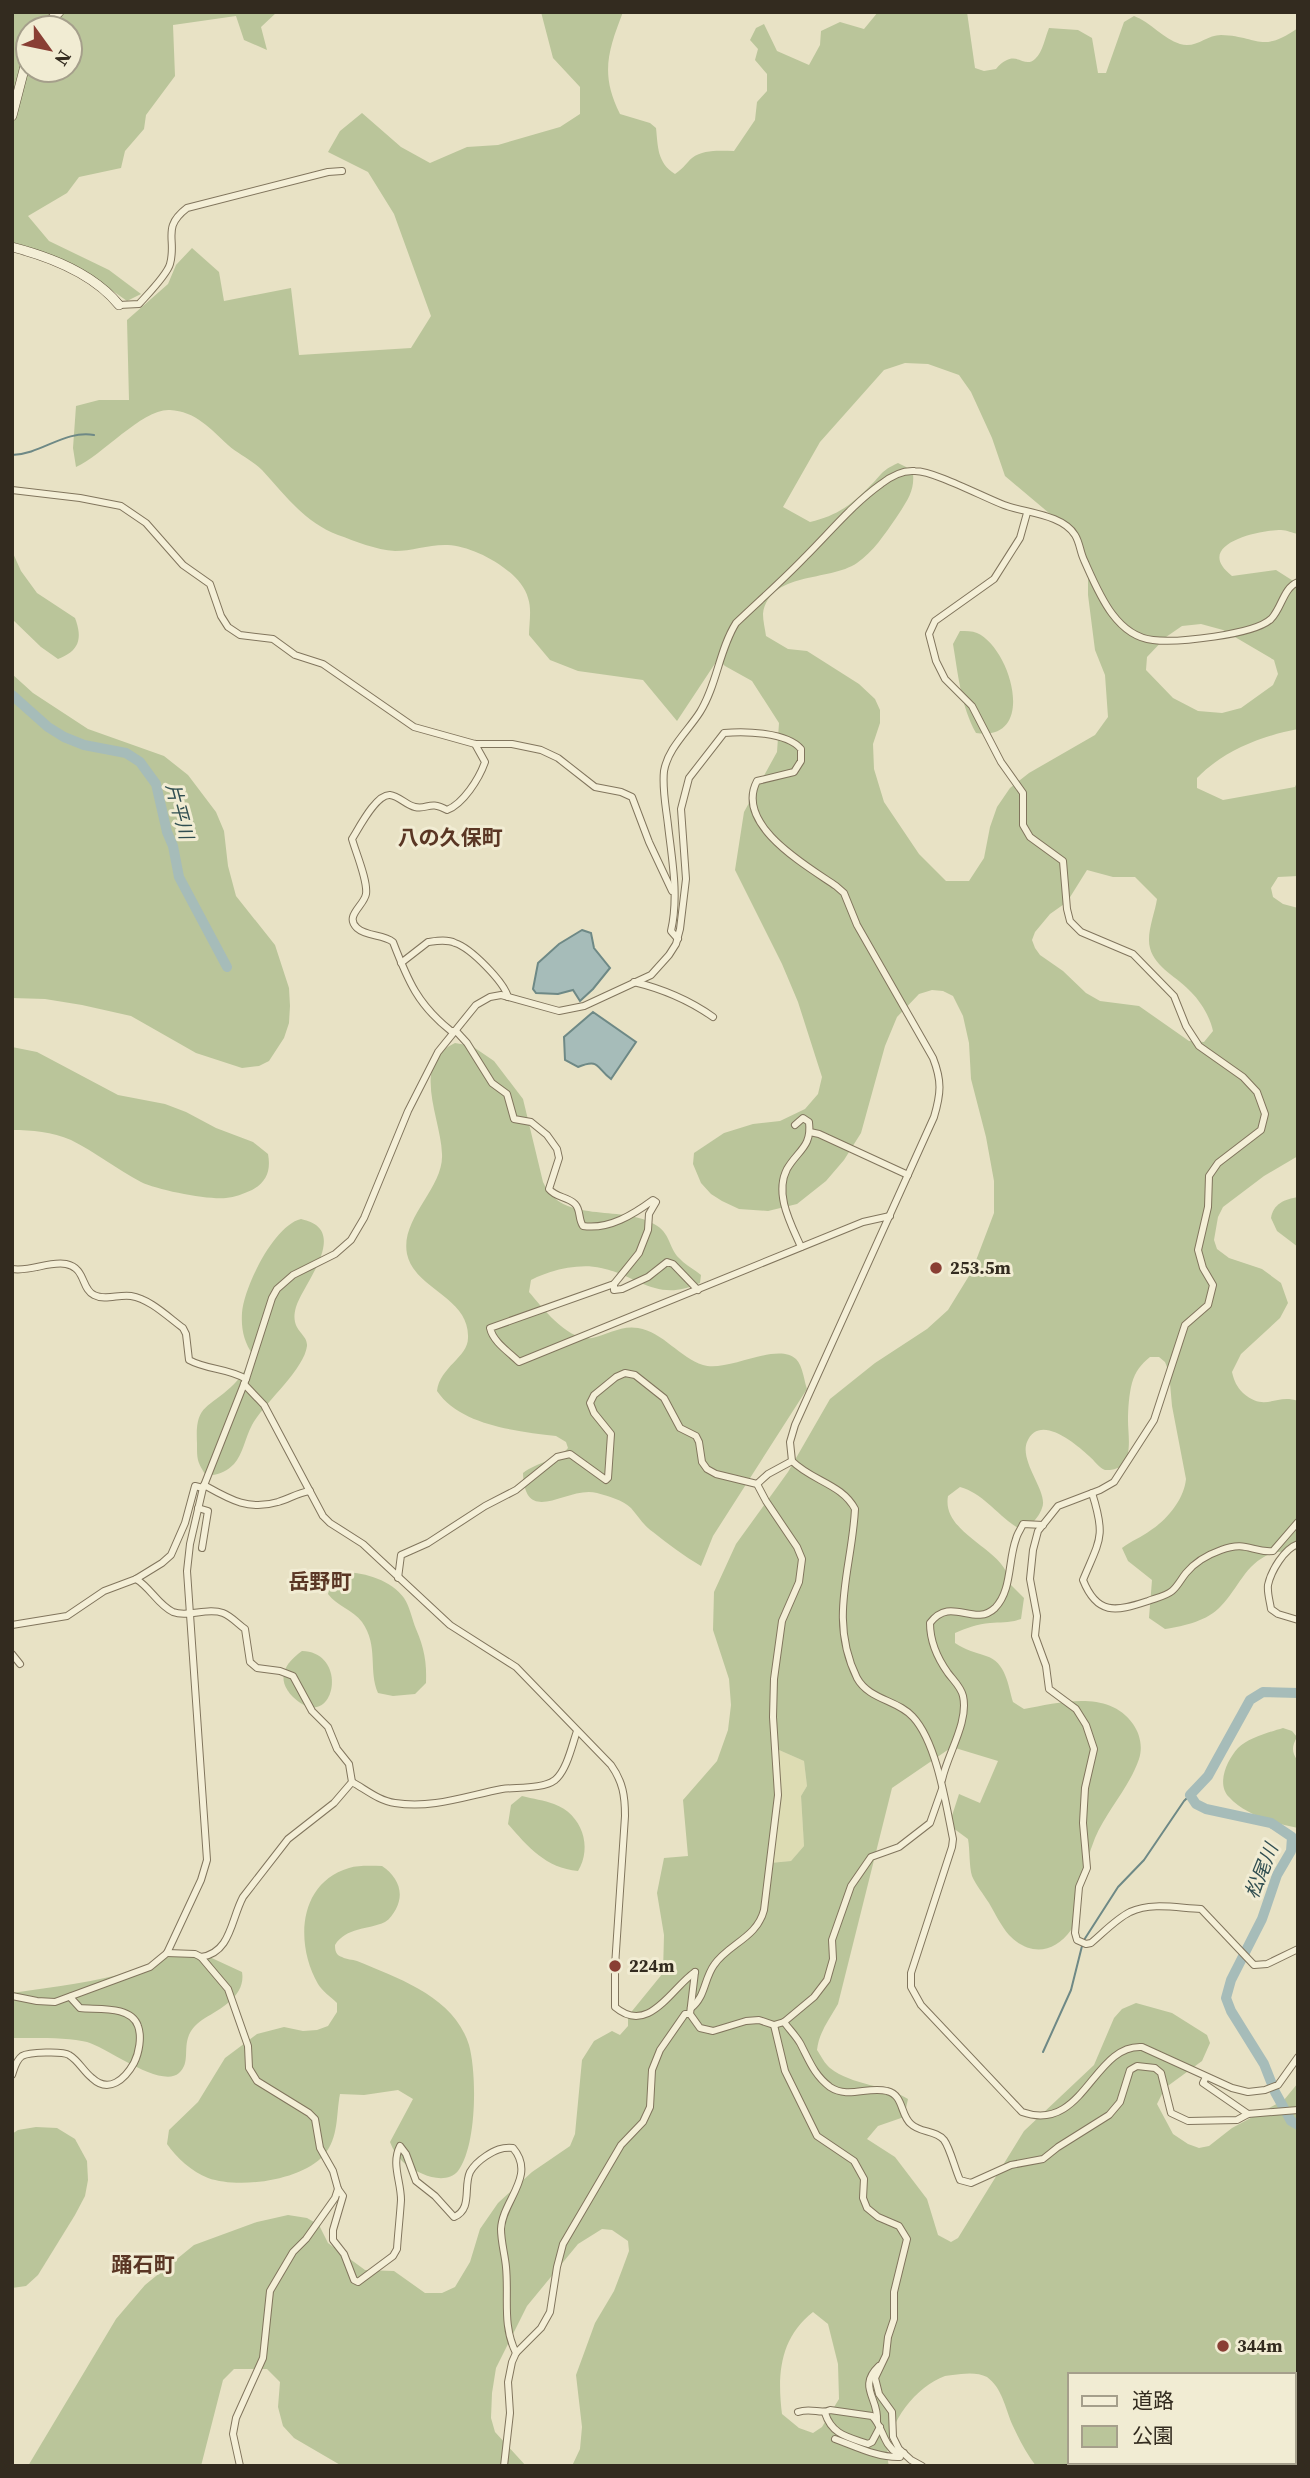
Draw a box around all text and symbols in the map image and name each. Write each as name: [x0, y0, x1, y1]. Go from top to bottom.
north arrow: [14, 14, 84, 84]
text: N: [48, 45, 78, 71]
water label: 片平川: [160, 780, 200, 844]
district label: 八の久保町: [398, 823, 503, 852]
place label: 253.5m: [950, 1255, 1011, 1280]
marker: 253.5m: [928, 1260, 944, 1276]
district label: 岳野町: [289, 1567, 352, 1596]
water label: 松尾川: [1238, 1838, 1284, 1902]
place label: 224m: [629, 1953, 675, 1978]
marker: 224m: [607, 1958, 623, 1974]
district label: 踊石町: [112, 2250, 175, 2279]
place label: 344m: [1237, 2333, 1283, 2358]
marker: 344m: [1215, 2338, 1231, 2354]
legend: [1068, 2373, 1296, 2464]
text: 道路: [1132, 2386, 1174, 2415]
text: 公園: [1132, 2421, 1174, 2450]

